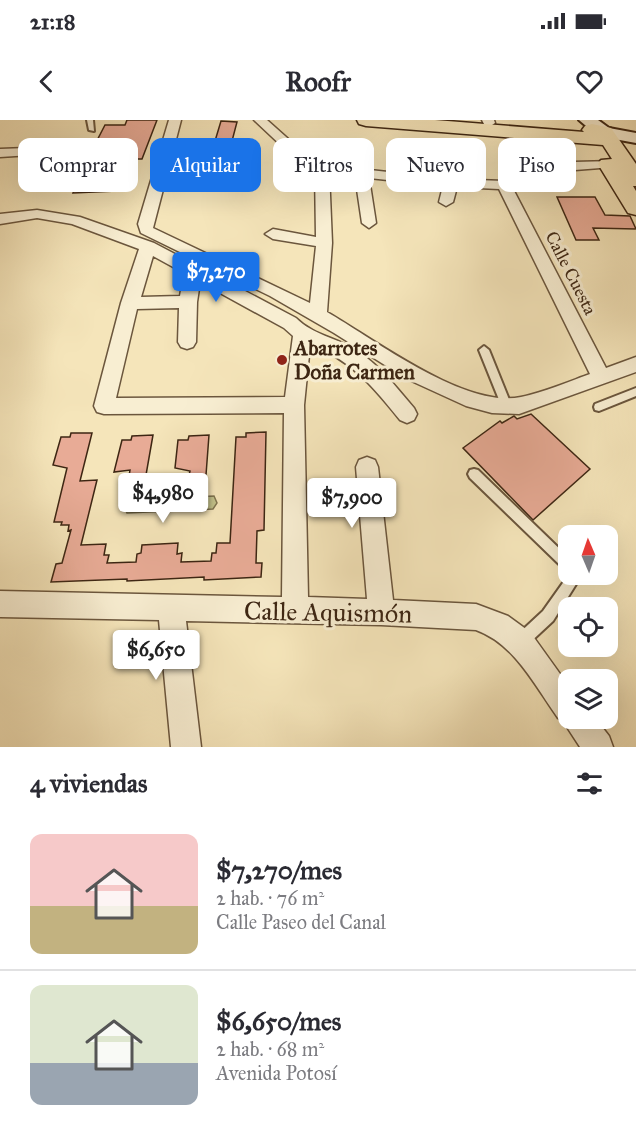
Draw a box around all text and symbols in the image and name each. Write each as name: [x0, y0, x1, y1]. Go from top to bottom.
text: 21:18: [30, 8, 75, 35]
icon: back: [30, 65, 63, 98]
text: Roofr: [285, 65, 351, 98]
icon: heart: [573, 65, 606, 98]
chip: Comprar: [18, 138, 138, 192]
chip: Alquilar: [150, 138, 261, 192]
chip: Filtros: [273, 138, 374, 192]
chip: Nuevo: [386, 138, 486, 192]
chip: Piso: [498, 138, 576, 192]
street label: Calle Cuesta: [541, 228, 602, 319]
pin: $7,270: [167, 252, 265, 303]
text: $7,270: [186, 259, 246, 283]
place label: Abarrotes Doña Carmen: [292, 335, 415, 385]
marker: Abarrotes Doña Carmen: [275, 353, 289, 367]
pin: $4,980: [114, 473, 212, 524]
pin: $7,900: [303, 478, 401, 529]
text: $4,980: [132, 480, 194, 504]
text: $7,900: [321, 485, 383, 509]
north arrow: [558, 525, 618, 585]
map controls: [558, 525, 618, 729]
street label: Calle Aquismón: [244, 595, 412, 629]
button: locate: [558, 597, 618, 657]
pin: $6,650: [107, 630, 205, 681]
text: $6,650: [127, 637, 185, 661]
button: layers: [558, 669, 618, 729]
text: 4 viviendas: [30, 767, 148, 799]
icon: filters: [573, 767, 606, 800]
text: $7,270/mes: [216, 854, 342, 886]
icon: home: [78, 858, 150, 930]
text: 2 hab. · 76 m²: [216, 886, 324, 910]
text: Calle Paseo del Canal: [216, 910, 386, 934]
text: $6,650/mes: [216, 1005, 341, 1037]
icon: home: [78, 1009, 150, 1081]
text: 2 hab. · 68 m²: [216, 1037, 324, 1061]
text: Avenida Potosí: [216, 1061, 337, 1085]

